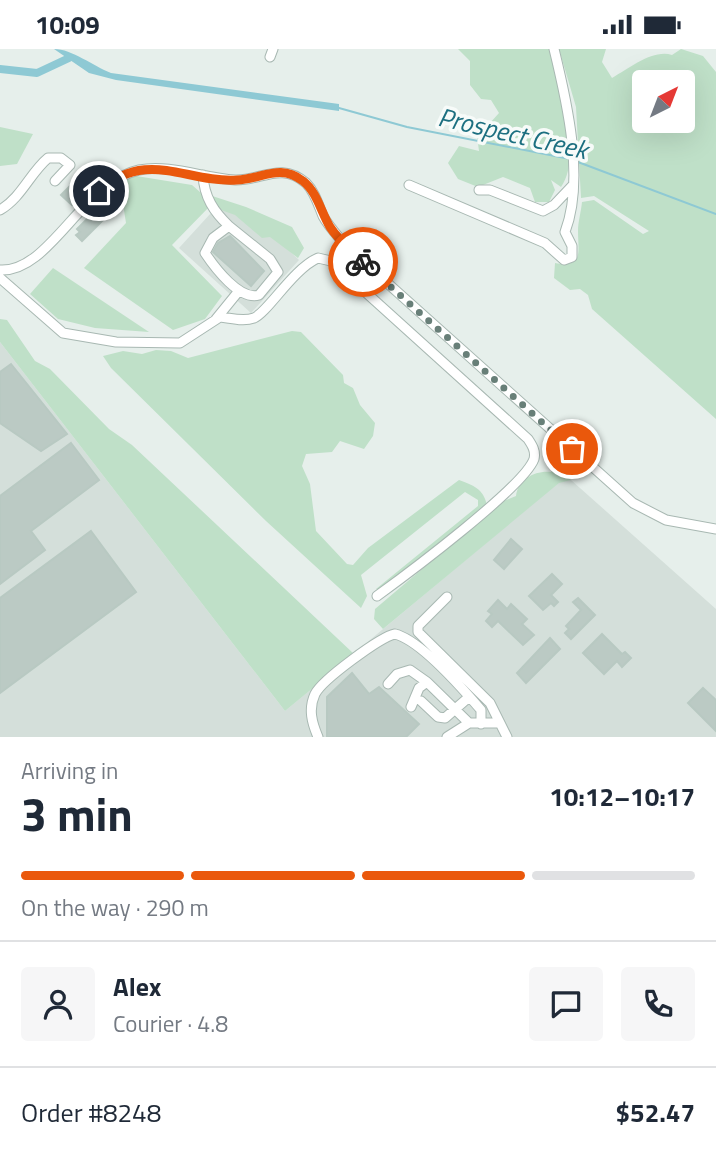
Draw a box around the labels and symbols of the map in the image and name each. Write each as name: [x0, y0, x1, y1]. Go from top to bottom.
north arrow: [632, 70, 695, 133]
water label: Prospect Creek: [434, 97, 595, 170]
pin: [69, 161, 129, 221]
courier: [328, 227, 398, 297]
pin: [542, 419, 602, 479]

